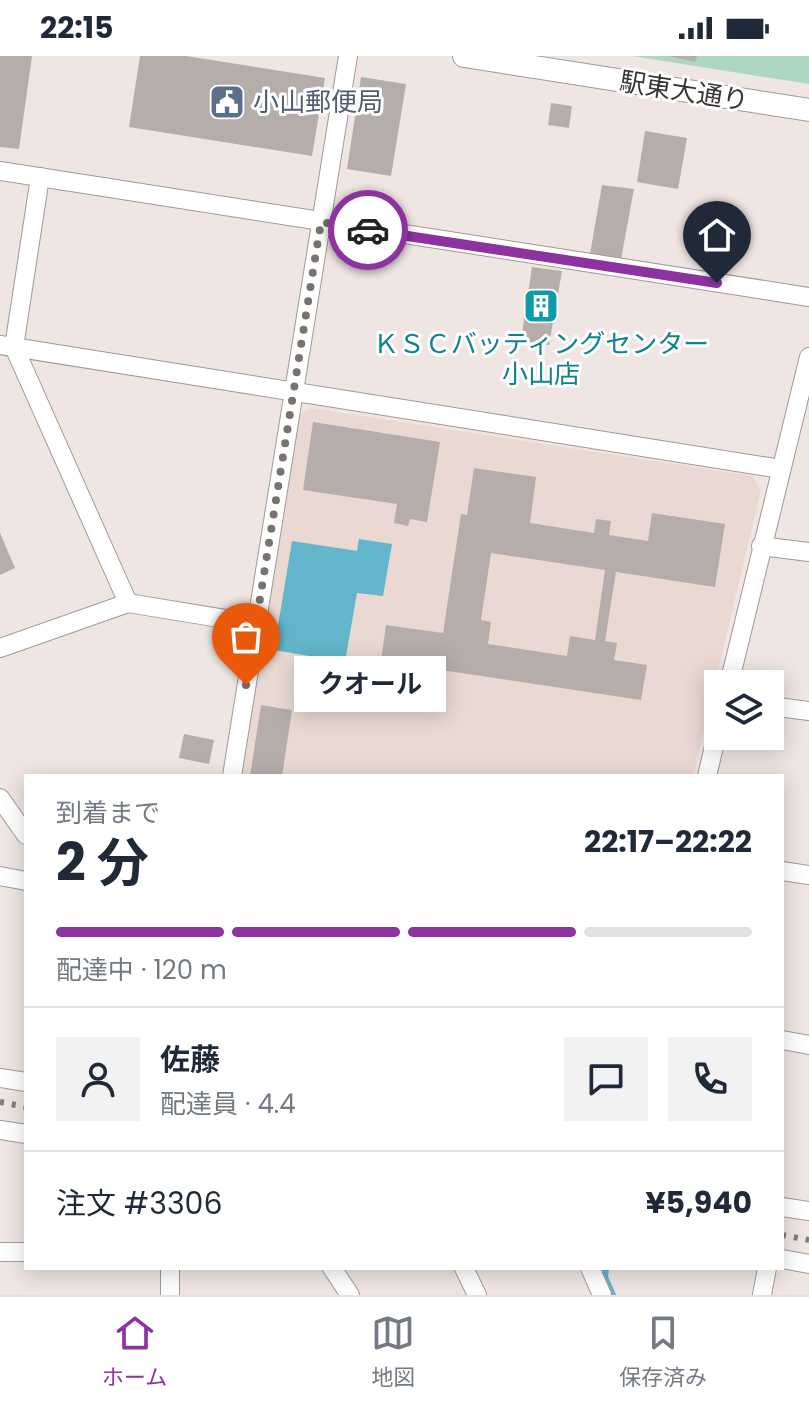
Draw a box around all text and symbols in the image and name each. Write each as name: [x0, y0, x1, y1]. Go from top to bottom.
text: 22:15: [40, 6, 114, 49]
street label: 駅東大通り: [617, 63, 751, 119]
public building icon: 小山郵便局: [208, 83, 246, 121]
place label: 小山郵便局: [253, 84, 383, 120]
courier: [328, 190, 408, 270]
pin: [683, 201, 751, 283]
icon: car: [346, 208, 390, 252]
icon: home: [695, 213, 739, 257]
building icon: ＫＳＣバッティングセンター 小山店: [522, 287, 560, 325]
place label: ＫＳＣバッティングセンター 小山店: [373, 326, 709, 392]
pin: [212, 603, 280, 685]
icon: bag: [224, 615, 268, 659]
callout: クオール: [294, 657, 446, 713]
text: クオール: [318, 666, 422, 702]
map controls: [704, 670, 784, 750]
button: layers: [704, 670, 784, 750]
text: 到着まで: [56, 795, 160, 831]
text: 22:17–22:22: [584, 820, 752, 863]
text: 2 分: [56, 826, 149, 899]
text: 配達中 · 120 m: [56, 952, 227, 988]
button: person: [56, 1037, 140, 1121]
button: chat: [564, 1037, 648, 1121]
button: phone: [668, 1037, 752, 1121]
text: 佐藤: [160, 1038, 220, 1081]
text: 配達員 · 4.4: [160, 1086, 296, 1122]
text: ¥5,940: [645, 1181, 752, 1224]
text: 注文 #3306: [56, 1182, 222, 1225]
tab: ホーム: [102, 1311, 167, 1394]
tab: 地図: [371, 1311, 415, 1394]
tab: 保存済み: [619, 1311, 707, 1394]

